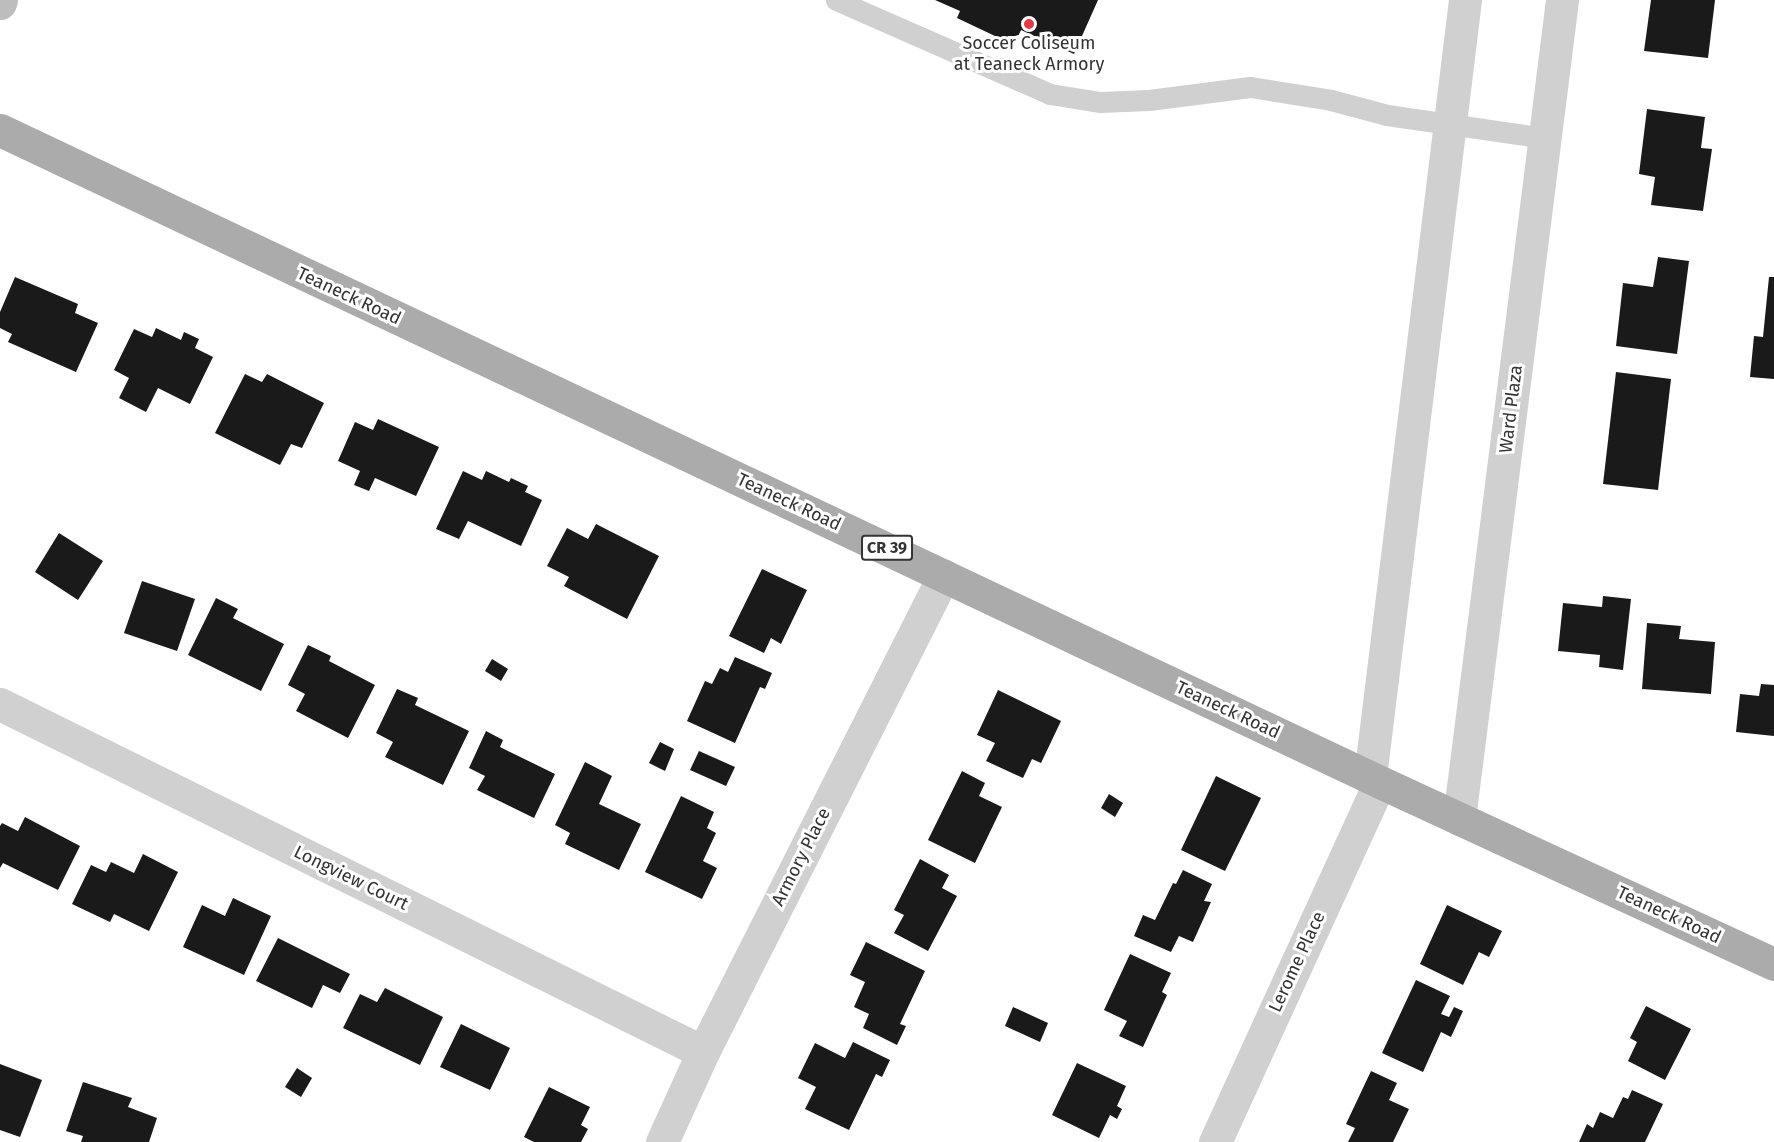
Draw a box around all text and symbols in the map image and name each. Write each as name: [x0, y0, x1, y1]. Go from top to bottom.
marker: Soccer Coliseum at Teaneck Armory: [1022, 17, 1036, 31]
place label: Soccer Coliseum at Teaneck Armory: [954, 33, 1104, 76]
street label: Teaneck Road: [294, 263, 404, 329]
street label: Ward Plaza: [1495, 364, 1527, 454]
street label: Teaneck Road: [734, 469, 844, 535]
road number: CR 39: [860, 535, 914, 561]
street label: Teaneck Road: [1173, 677, 1283, 743]
street label: Armory Place: [767, 804, 835, 910]
street label: Longview Court: [290, 841, 412, 915]
street label: Teaneck Road: [1614, 882, 1724, 948]
street label: Lerome Place: [1264, 908, 1330, 1016]

